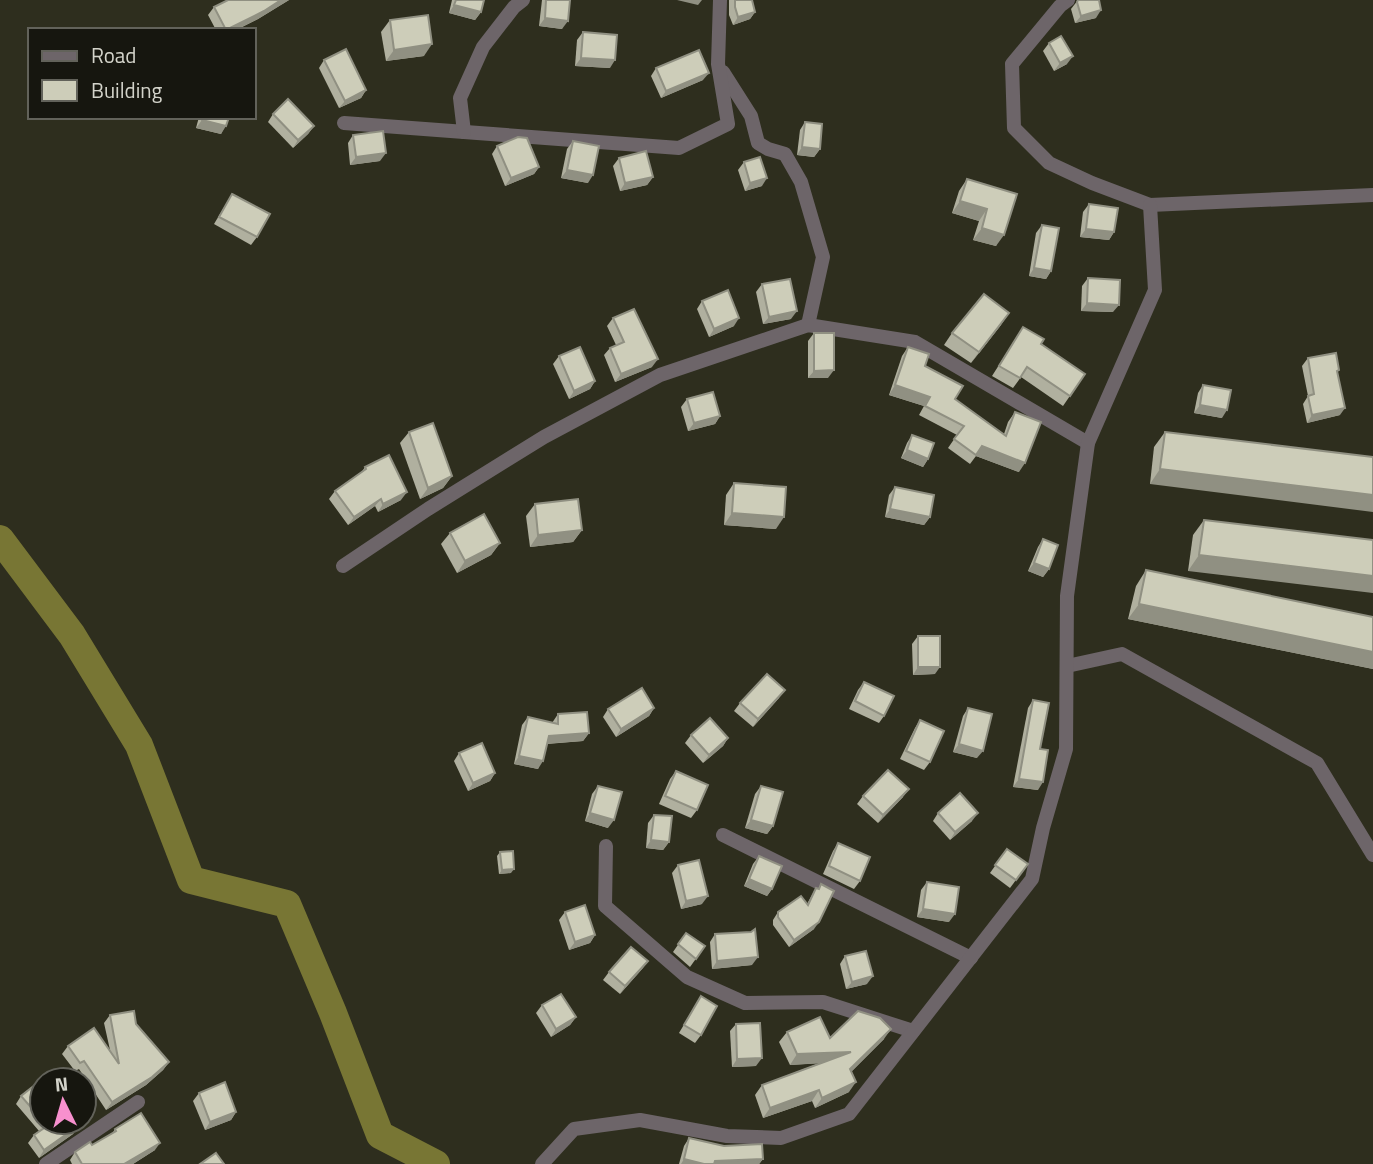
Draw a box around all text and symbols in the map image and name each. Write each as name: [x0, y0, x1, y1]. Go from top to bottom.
legend: [28, 28, 256, 119]
text: Road: [91, 39, 136, 71]
text: Building: [91, 74, 163, 106]
north arrow: [28, 1066, 98, 1136]
text: N: [54, 1069, 69, 1099]

